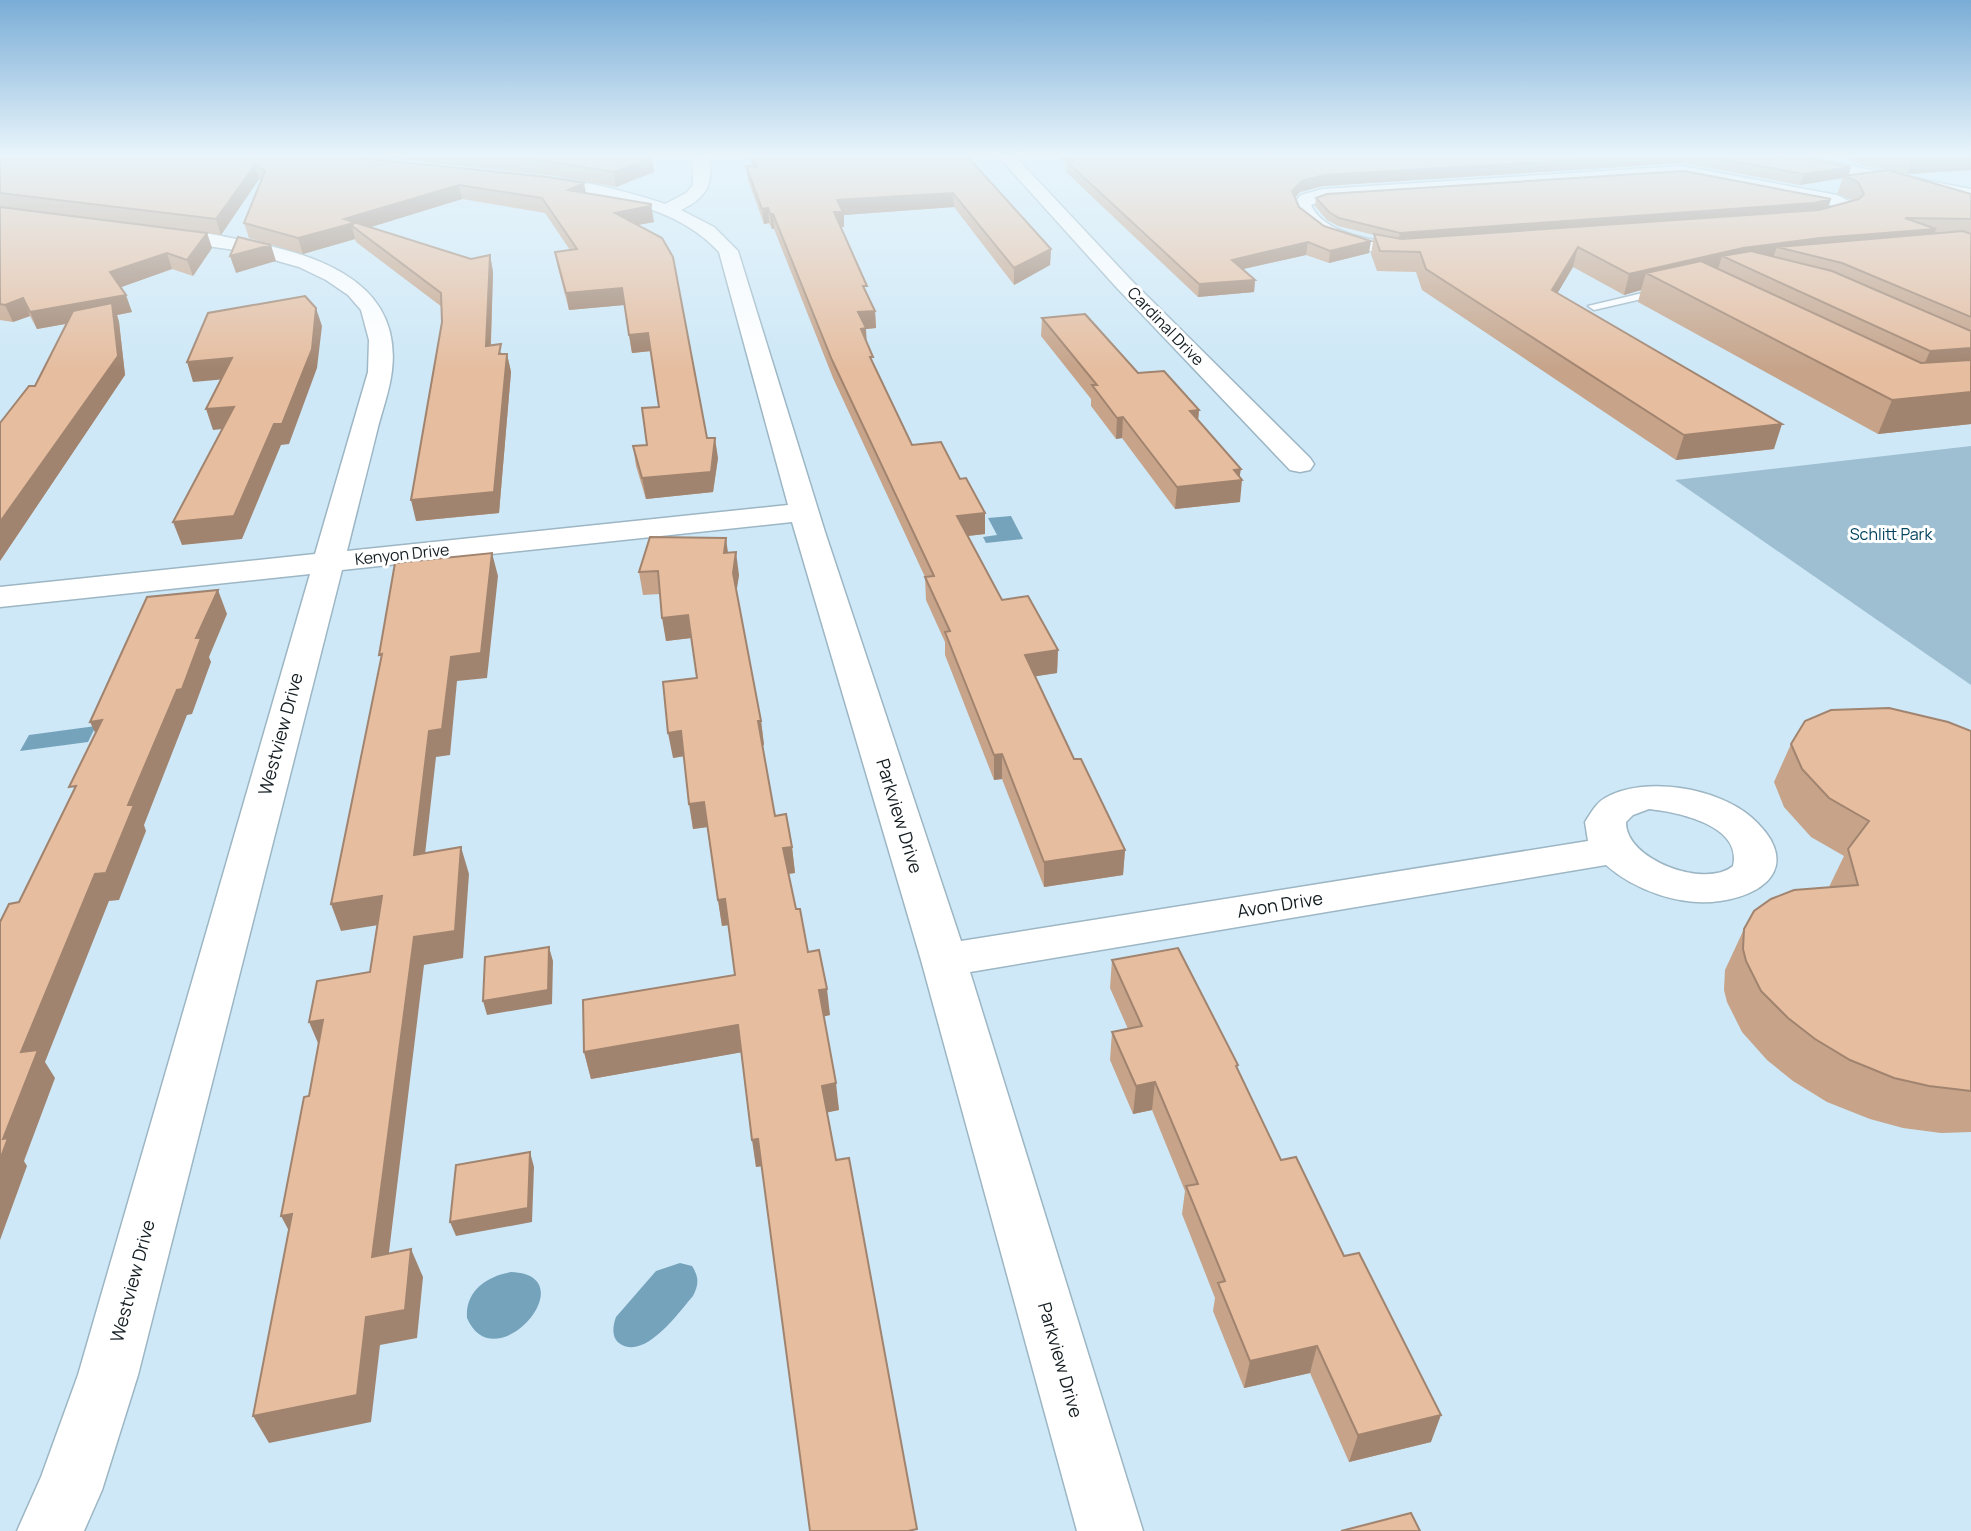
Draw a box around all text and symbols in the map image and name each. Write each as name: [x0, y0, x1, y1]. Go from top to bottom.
street label: Cardinal Drive: [1123, 282, 1209, 370]
park label: Schlitt Park: [1850, 523, 1933, 545]
street label: Kenyon Drive: [354, 538, 450, 570]
street label: Westview Drive: [252, 670, 308, 798]
street label: Parkview Drive: [871, 755, 929, 876]
street label: Avon Drive: [1235, 885, 1324, 923]
street label: Westview Drive: [104, 1217, 160, 1345]
street label: Parkview Drive: [1033, 1299, 1089, 1420]

